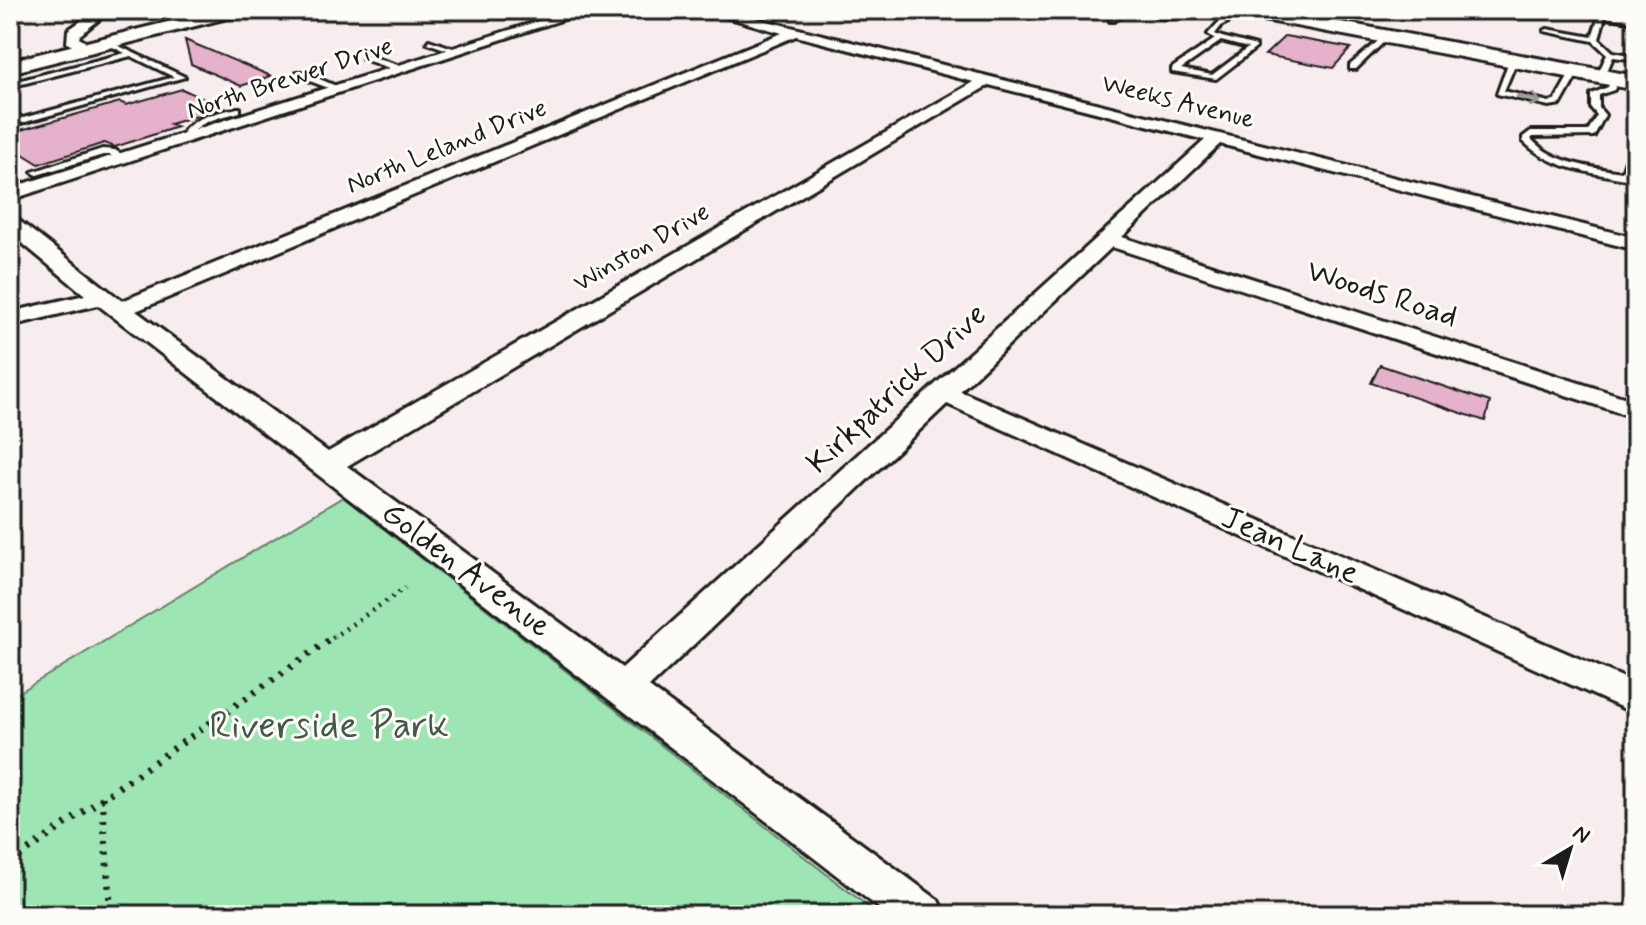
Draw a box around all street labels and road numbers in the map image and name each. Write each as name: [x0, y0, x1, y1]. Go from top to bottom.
street label: North Brewer Drive: [183, 30, 397, 128]
street label: Weeks Avenue: [1098, 67, 1258, 137]
street label: North Leland Drive: [342, 91, 552, 203]
street label: Winston Drive: [568, 195, 716, 301]
street label: Woods Road: [1301, 250, 1463, 338]
street label: Kirkpatrick Drive: [798, 295, 996, 483]
street label: Golden Avenue: [372, 492, 560, 648]
street label: Jean Lane: [1215, 497, 1365, 595]

